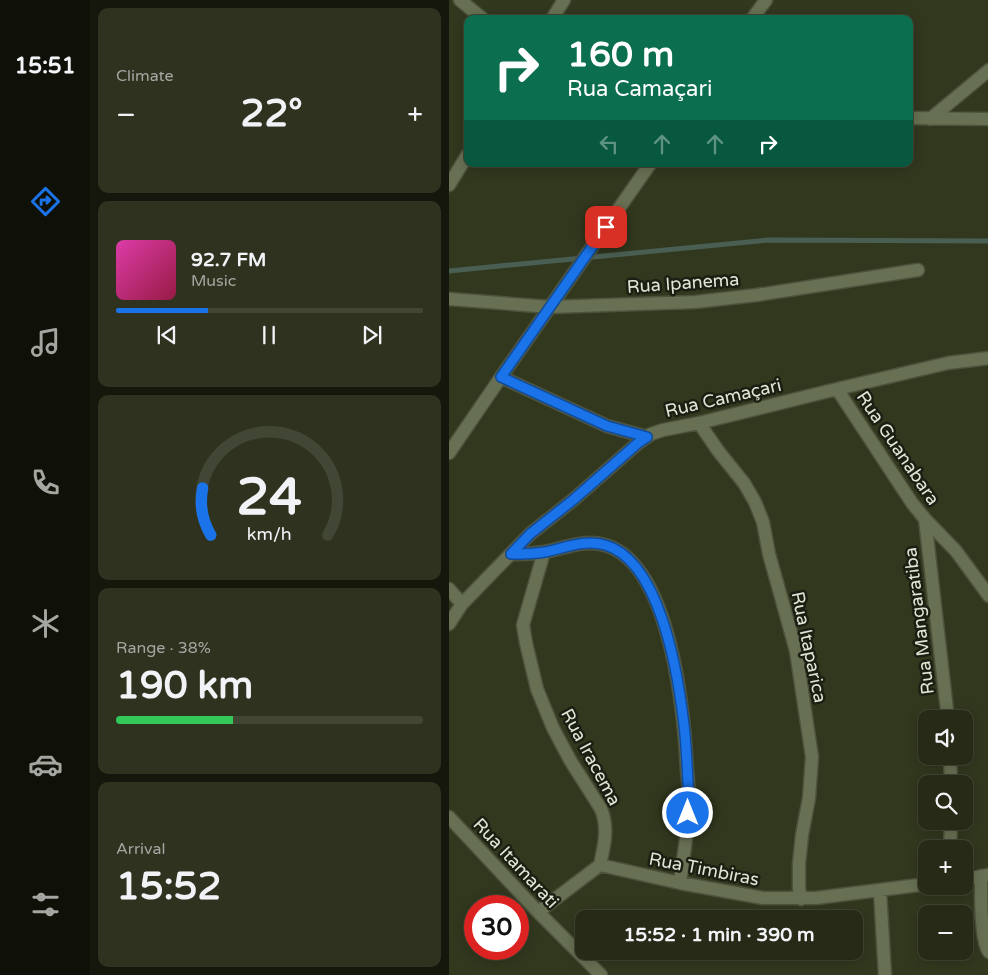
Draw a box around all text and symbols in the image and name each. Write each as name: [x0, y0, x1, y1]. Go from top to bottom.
text: 160 m: [567, 34, 674, 76]
icon: right: [484, 35, 549, 100]
text: 15:51: [15, 53, 75, 79]
text: Climate: [116, 66, 174, 86]
text: Rua Camaçari: [567, 76, 712, 102]
text: 22°: [241, 91, 303, 137]
text: −: [116, 98, 136, 132]
text: +: [407, 98, 423, 132]
icon: left: [595, 130, 623, 158]
icon: ahead: [648, 130, 676, 158]
icon: ahead: [701, 130, 729, 158]
icon: right: [754, 130, 782, 158]
icon: directions: [28, 184, 63, 219]
pin: [585, 206, 627, 248]
icon: arrive: [592, 213, 620, 241]
text: 92.7 FM: [191, 249, 266, 271]
street label: Rua Ipanema: [626, 268, 740, 298]
text: Music: [191, 271, 236, 291]
icon: previous: [153, 321, 181, 349]
icon: pause: [255, 321, 283, 349]
icon: next: [358, 321, 386, 349]
icon: music: [28, 325, 63, 360]
street label: Rua Camaçari: [663, 374, 783, 422]
street label: Rua Guanabara: [852, 387, 944, 509]
icon: phone: [28, 465, 63, 500]
text: 24: [237, 466, 302, 529]
text: km/h: [247, 524, 292, 545]
street label: Rua Mangaratiba: [899, 546, 939, 696]
street label: Rua Itaparica: [786, 589, 832, 705]
icon: climate: [28, 606, 63, 641]
text: Range · 38%: [116, 638, 211, 658]
text: 190 km: [116, 663, 253, 709]
street label: Rua Iracema: [556, 705, 626, 809]
map controls: [918, 710, 973, 960]
button: sound: [918, 710, 973, 765]
icon: car: [28, 747, 63, 782]
button: search: [918, 775, 973, 830]
position arrow: [661, 786, 713, 838]
street label: Rua Itamarati: [469, 813, 563, 913]
text: Arrival: [116, 839, 165, 859]
button: +: [918, 840, 973, 895]
street label: Rua Timbiras: [647, 848, 761, 890]
text: 15:52: [116, 864, 221, 910]
icon: filters: [28, 887, 63, 922]
speed limit sign: 30: [464, 895, 529, 960]
button: −: [918, 905, 973, 960]
text: 15:52 · 1 min · 390 m: [623, 924, 815, 946]

